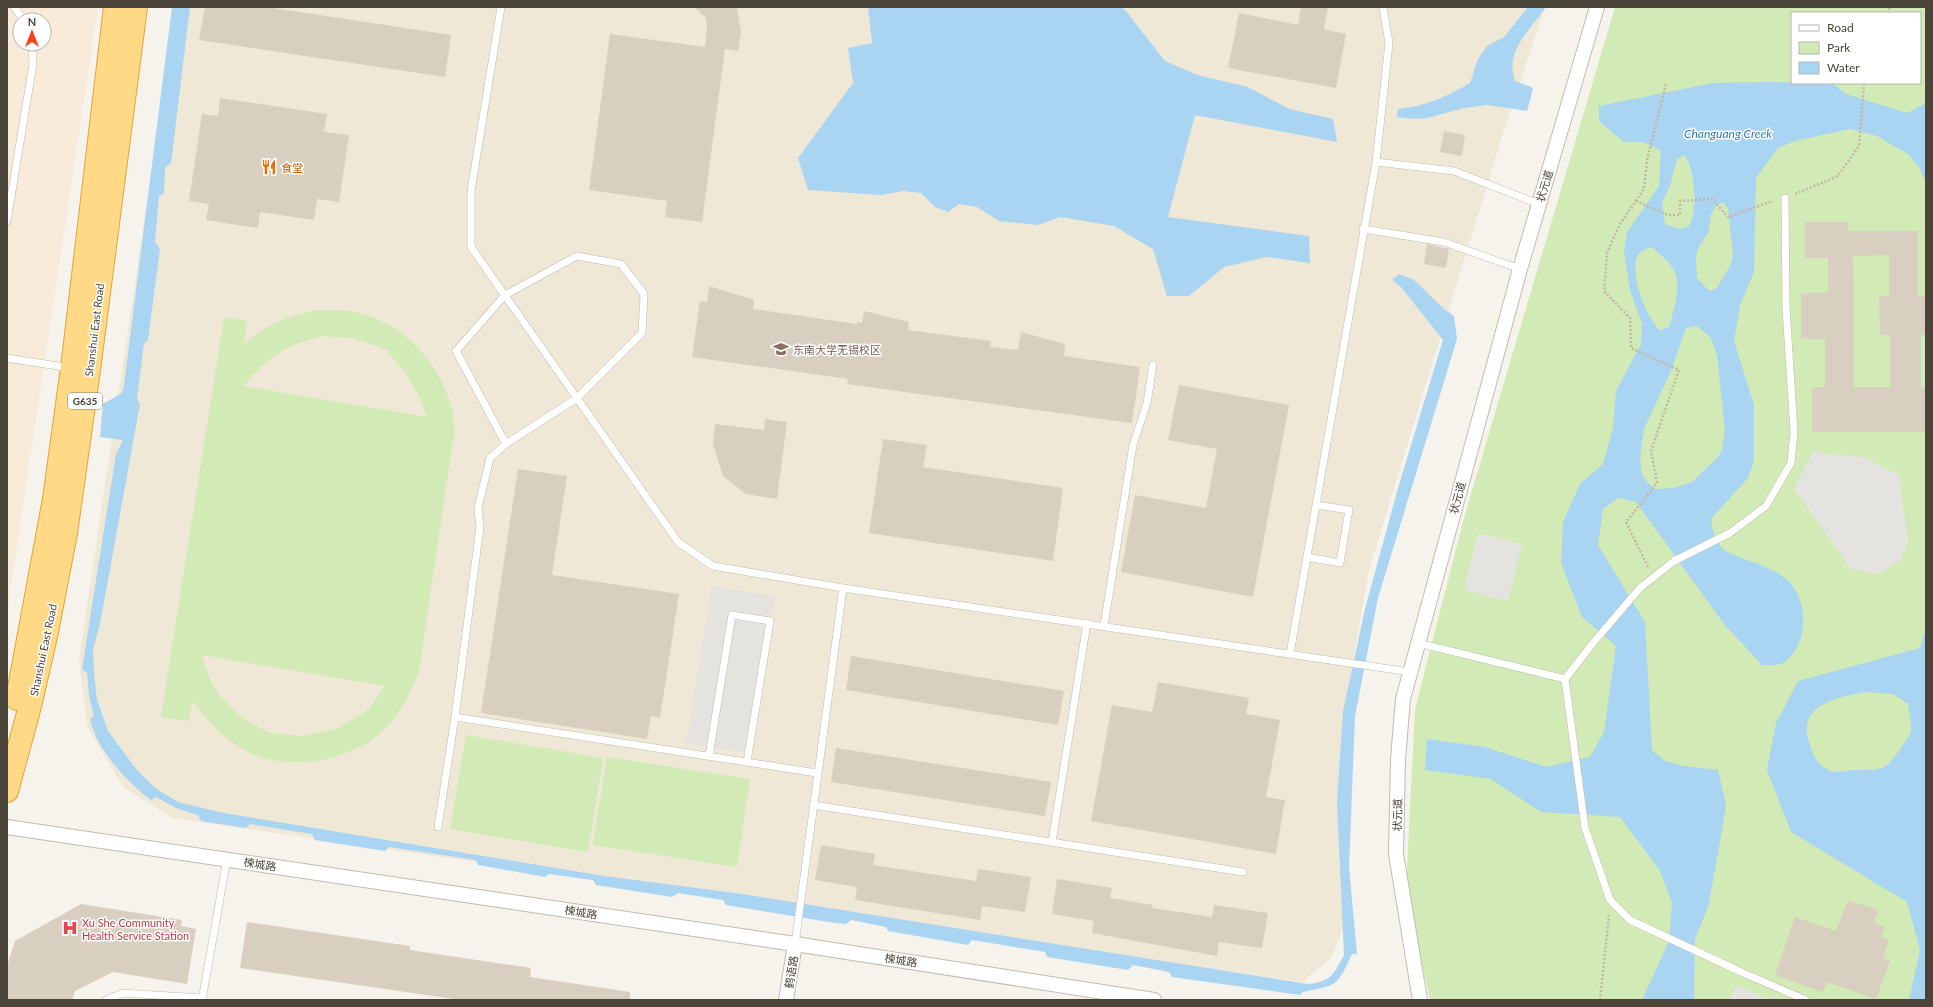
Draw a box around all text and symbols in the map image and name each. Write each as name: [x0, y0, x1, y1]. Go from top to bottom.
north arrow: [12, 12, 52, 52]
legend: [1791, 12, 1921, 84]
text: N: [28, 15, 36, 28]
text: Road: [1827, 20, 1854, 35]
text: Park: [1827, 40, 1851, 55]
text: Water: [1827, 60, 1860, 75]
water label: Changuang Creek: [1684, 126, 1772, 141]
restaurant icon: 食堂: [260, 158, 278, 176]
place label: 食堂: [281, 161, 303, 174]
street label: 状元道: [1533, 168, 1555, 204]
street label: Shanshui East Road: [82, 283, 106, 377]
school or university icon: 东南大学无锡校区: [772, 340, 790, 358]
place label: 东南大学无锡校区: [793, 343, 881, 356]
road number: G635: [68, 393, 102, 409]
street label: 状元道: [1446, 480, 1468, 516]
street label: Shanshui East Road: [27, 603, 59, 697]
street label: 状元道: [1390, 798, 1404, 832]
street label: 楝城路: [243, 855, 277, 873]
street label: 楝城路: [564, 903, 598, 921]
place label: Xu She Community Health Service Station: [82, 916, 189, 942]
hospital icon: Xu She Community Health Service Station: [61, 919, 79, 937]
street label: 楝城路: [884, 951, 918, 969]
street label: 鹤语路: [782, 955, 800, 989]

